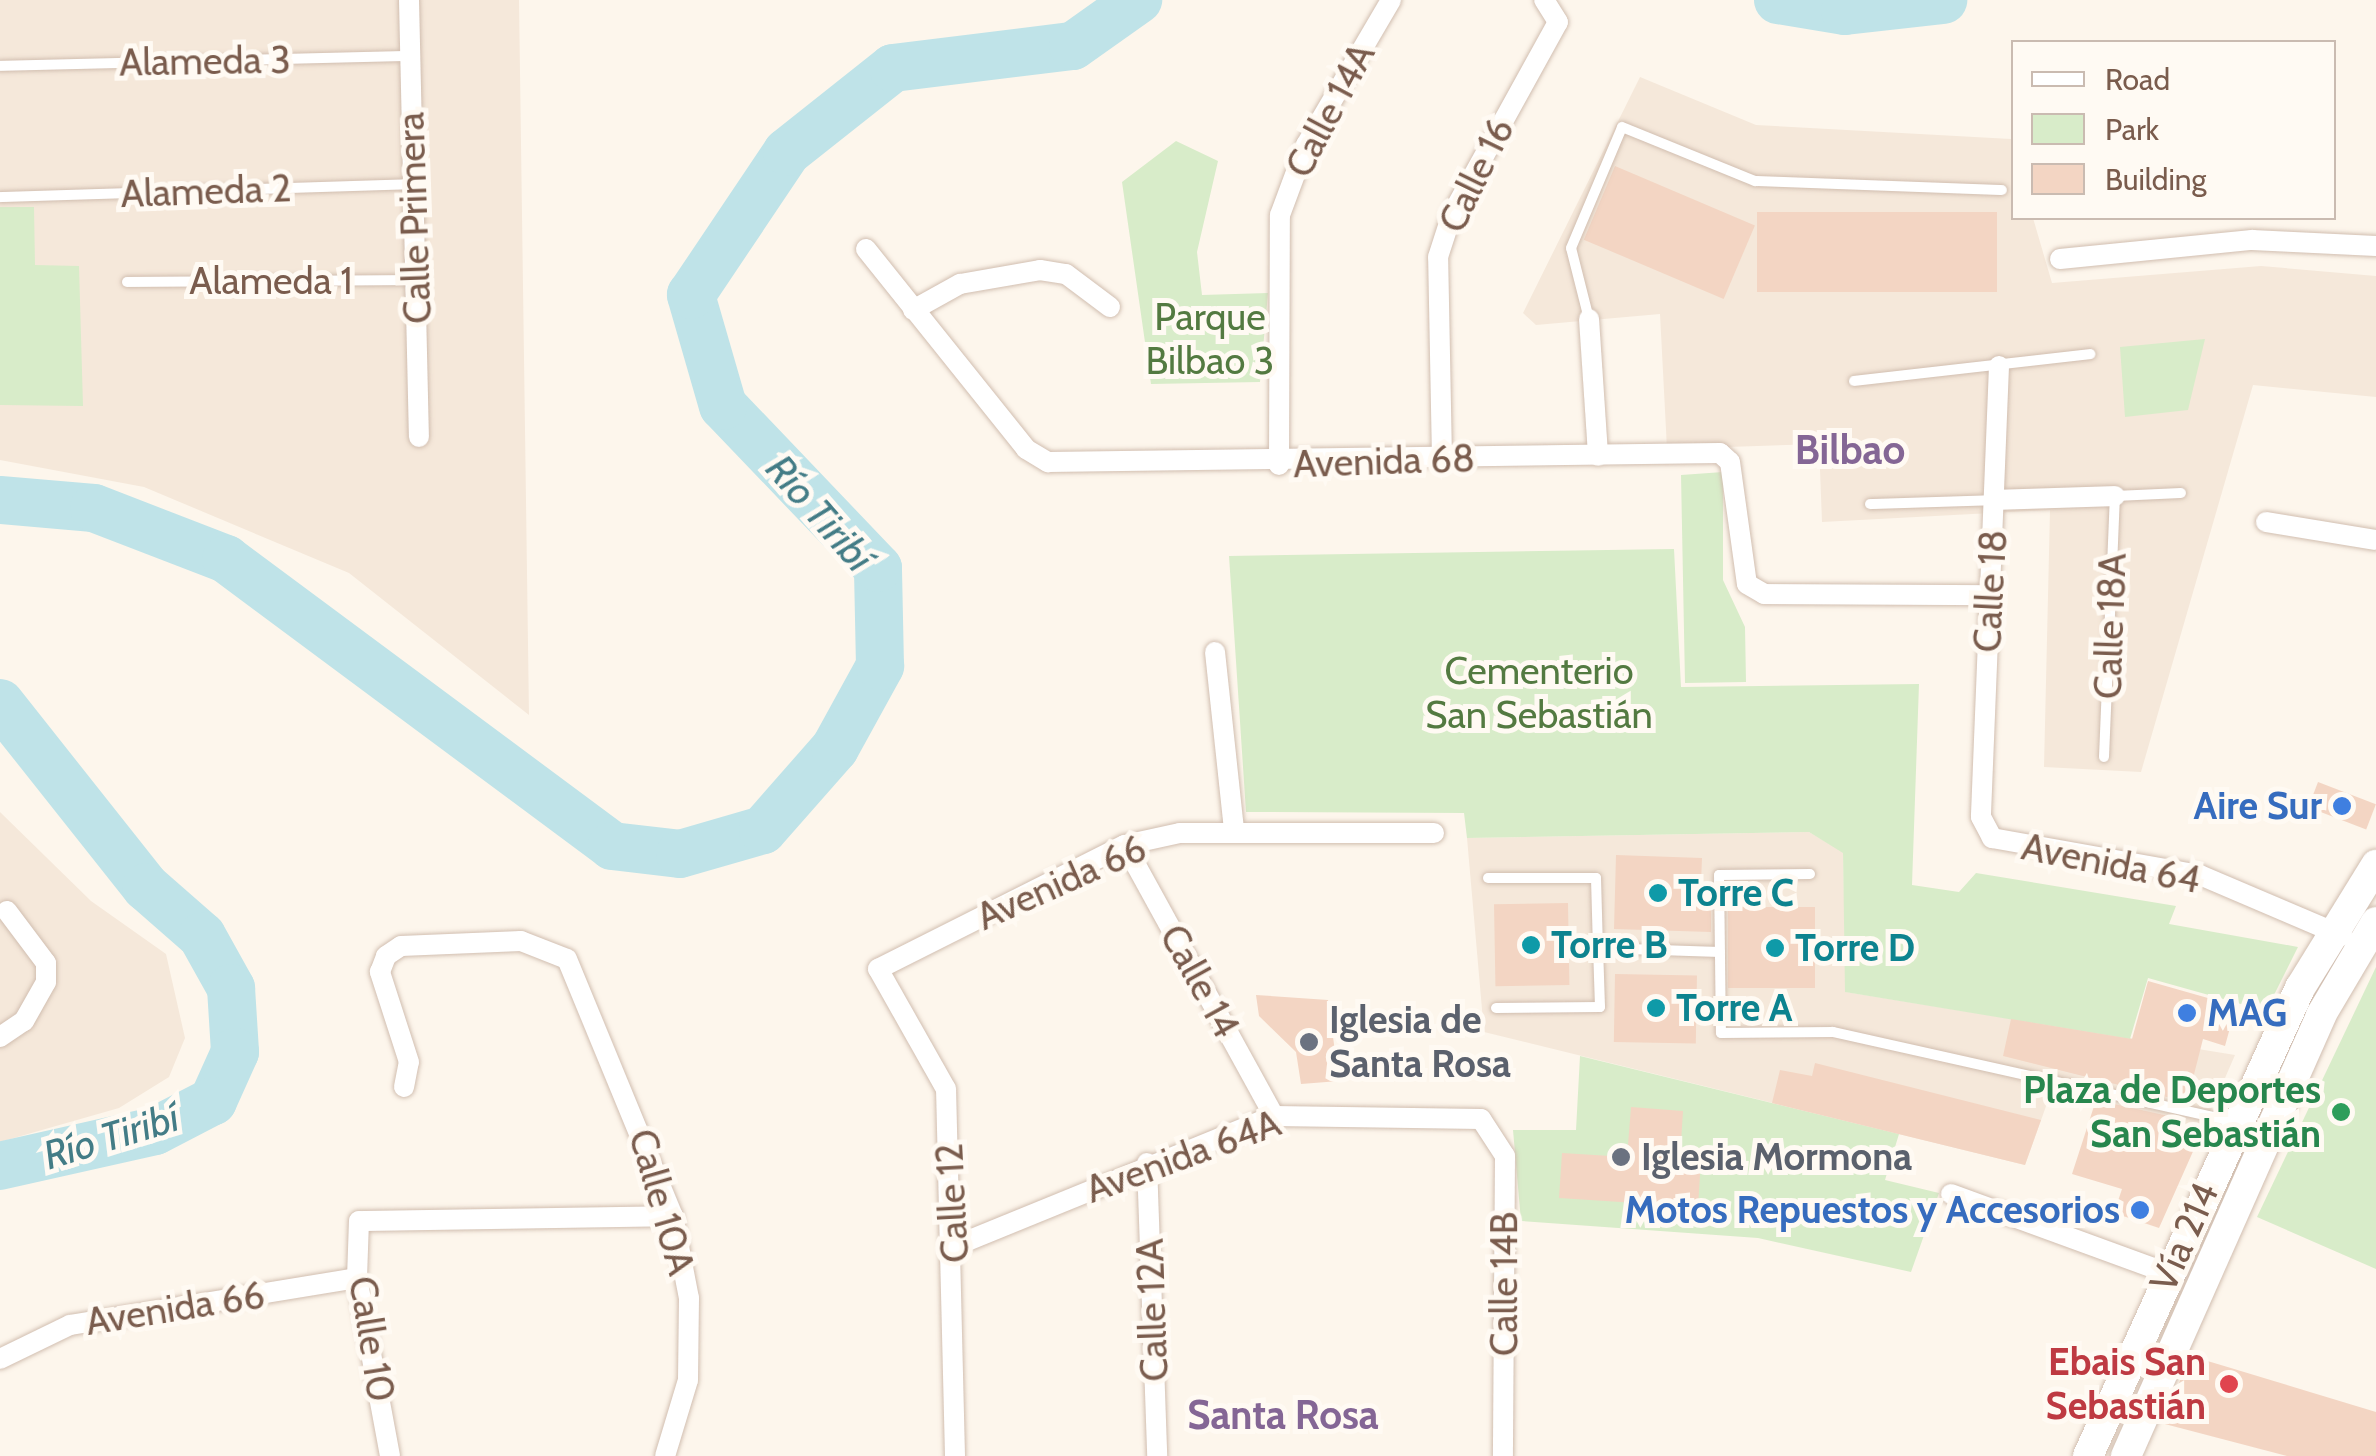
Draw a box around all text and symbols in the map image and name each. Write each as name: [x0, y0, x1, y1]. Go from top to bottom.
street label: Calle 14A: [1276, 35, 1384, 185]
street label: Alameda 3: [119, 37, 291, 85]
legend: [2011, 40, 2336, 220]
text: Road: [2105, 61, 2170, 98]
street label: Calle 16: [1429, 110, 1523, 240]
street label: Calle Primera: [388, 111, 440, 325]
text: Park: [2105, 111, 2159, 148]
text: Building: [2105, 161, 2207, 198]
street label: Alameda 2: [120, 165, 292, 217]
street label: Alameda 1: [189, 258, 353, 304]
park label: Parque Bilbao 3: [1146, 294, 1274, 383]
district label: Bilbao: [1795, 426, 1905, 474]
street label: Avenida 68: [1292, 435, 1476, 487]
water label: Río Tiribí: [756, 445, 884, 581]
street label: Calle 18: [1964, 528, 2016, 654]
street label: Calle 18A: [2085, 552, 2135, 700]
park label: Cementerio San Sebastián: [1425, 648, 1653, 738]
place label: Aire Sur: [2193, 783, 2322, 829]
marker: Aire Sur: [2331, 795, 2353, 817]
street label: Avenida 64: [2018, 823, 2204, 903]
street label: Avenida 66: [969, 825, 1153, 939]
place label: Torre C: [1678, 870, 1794, 916]
marker: Torre C: [1647, 882, 1669, 904]
street label: Calle 14: [1151, 917, 1249, 1045]
place label: Torre B: [1551, 922, 1668, 968]
place label: Torre D: [1795, 925, 1915, 971]
marker: Torre B: [1520, 934, 1542, 956]
marker: Torre D: [1764, 937, 1786, 959]
place label: Torre A: [1676, 985, 1793, 1031]
place label: MAG: [2207, 990, 2287, 1036]
place label: Iglesia de Santa Rosa: [1329, 997, 1511, 1086]
marker: Torre A: [1645, 997, 1667, 1019]
marker: MAG: [2176, 1002, 2198, 1024]
marker: Iglesia de Santa Rosa: [1298, 1031, 1320, 1053]
place label: Plaza de Deportes San Sebastián: [2023, 1067, 2321, 1156]
water label: Río Tiribí: [38, 1093, 184, 1179]
street label: Avenida 64A: [1079, 1100, 1287, 1212]
marker: Plaza de Deportes San Sebastián: [2330, 1101, 2352, 1123]
street label: Calle 10A: [620, 1124, 704, 1280]
place label: Iglesia Mormona: [1641, 1134, 1912, 1180]
street label: Calle 12: [926, 1142, 978, 1264]
marker: Iglesia Mormona: [1610, 1146, 1632, 1168]
street label: Vía 214: [2140, 1176, 2228, 1298]
place label: Motos Repuestos y Accesorios: [1624, 1187, 2120, 1233]
marker: Motos Repuestos y Accesorios: [2129, 1199, 2151, 1221]
street label: Calle 14B: [1481, 1212, 1527, 1356]
street label: Calle 12A: [1127, 1238, 1177, 1382]
street label: Avenida 66: [82, 1271, 268, 1345]
street label: Calle 10: [340, 1273, 404, 1405]
place label: Ebais San Sebastián: [2046, 1339, 2206, 1428]
marker: Ebais San Sebastián: [2216, 1371, 2242, 1397]
district label: Santa Rosa: [1187, 1391, 1379, 1439]

